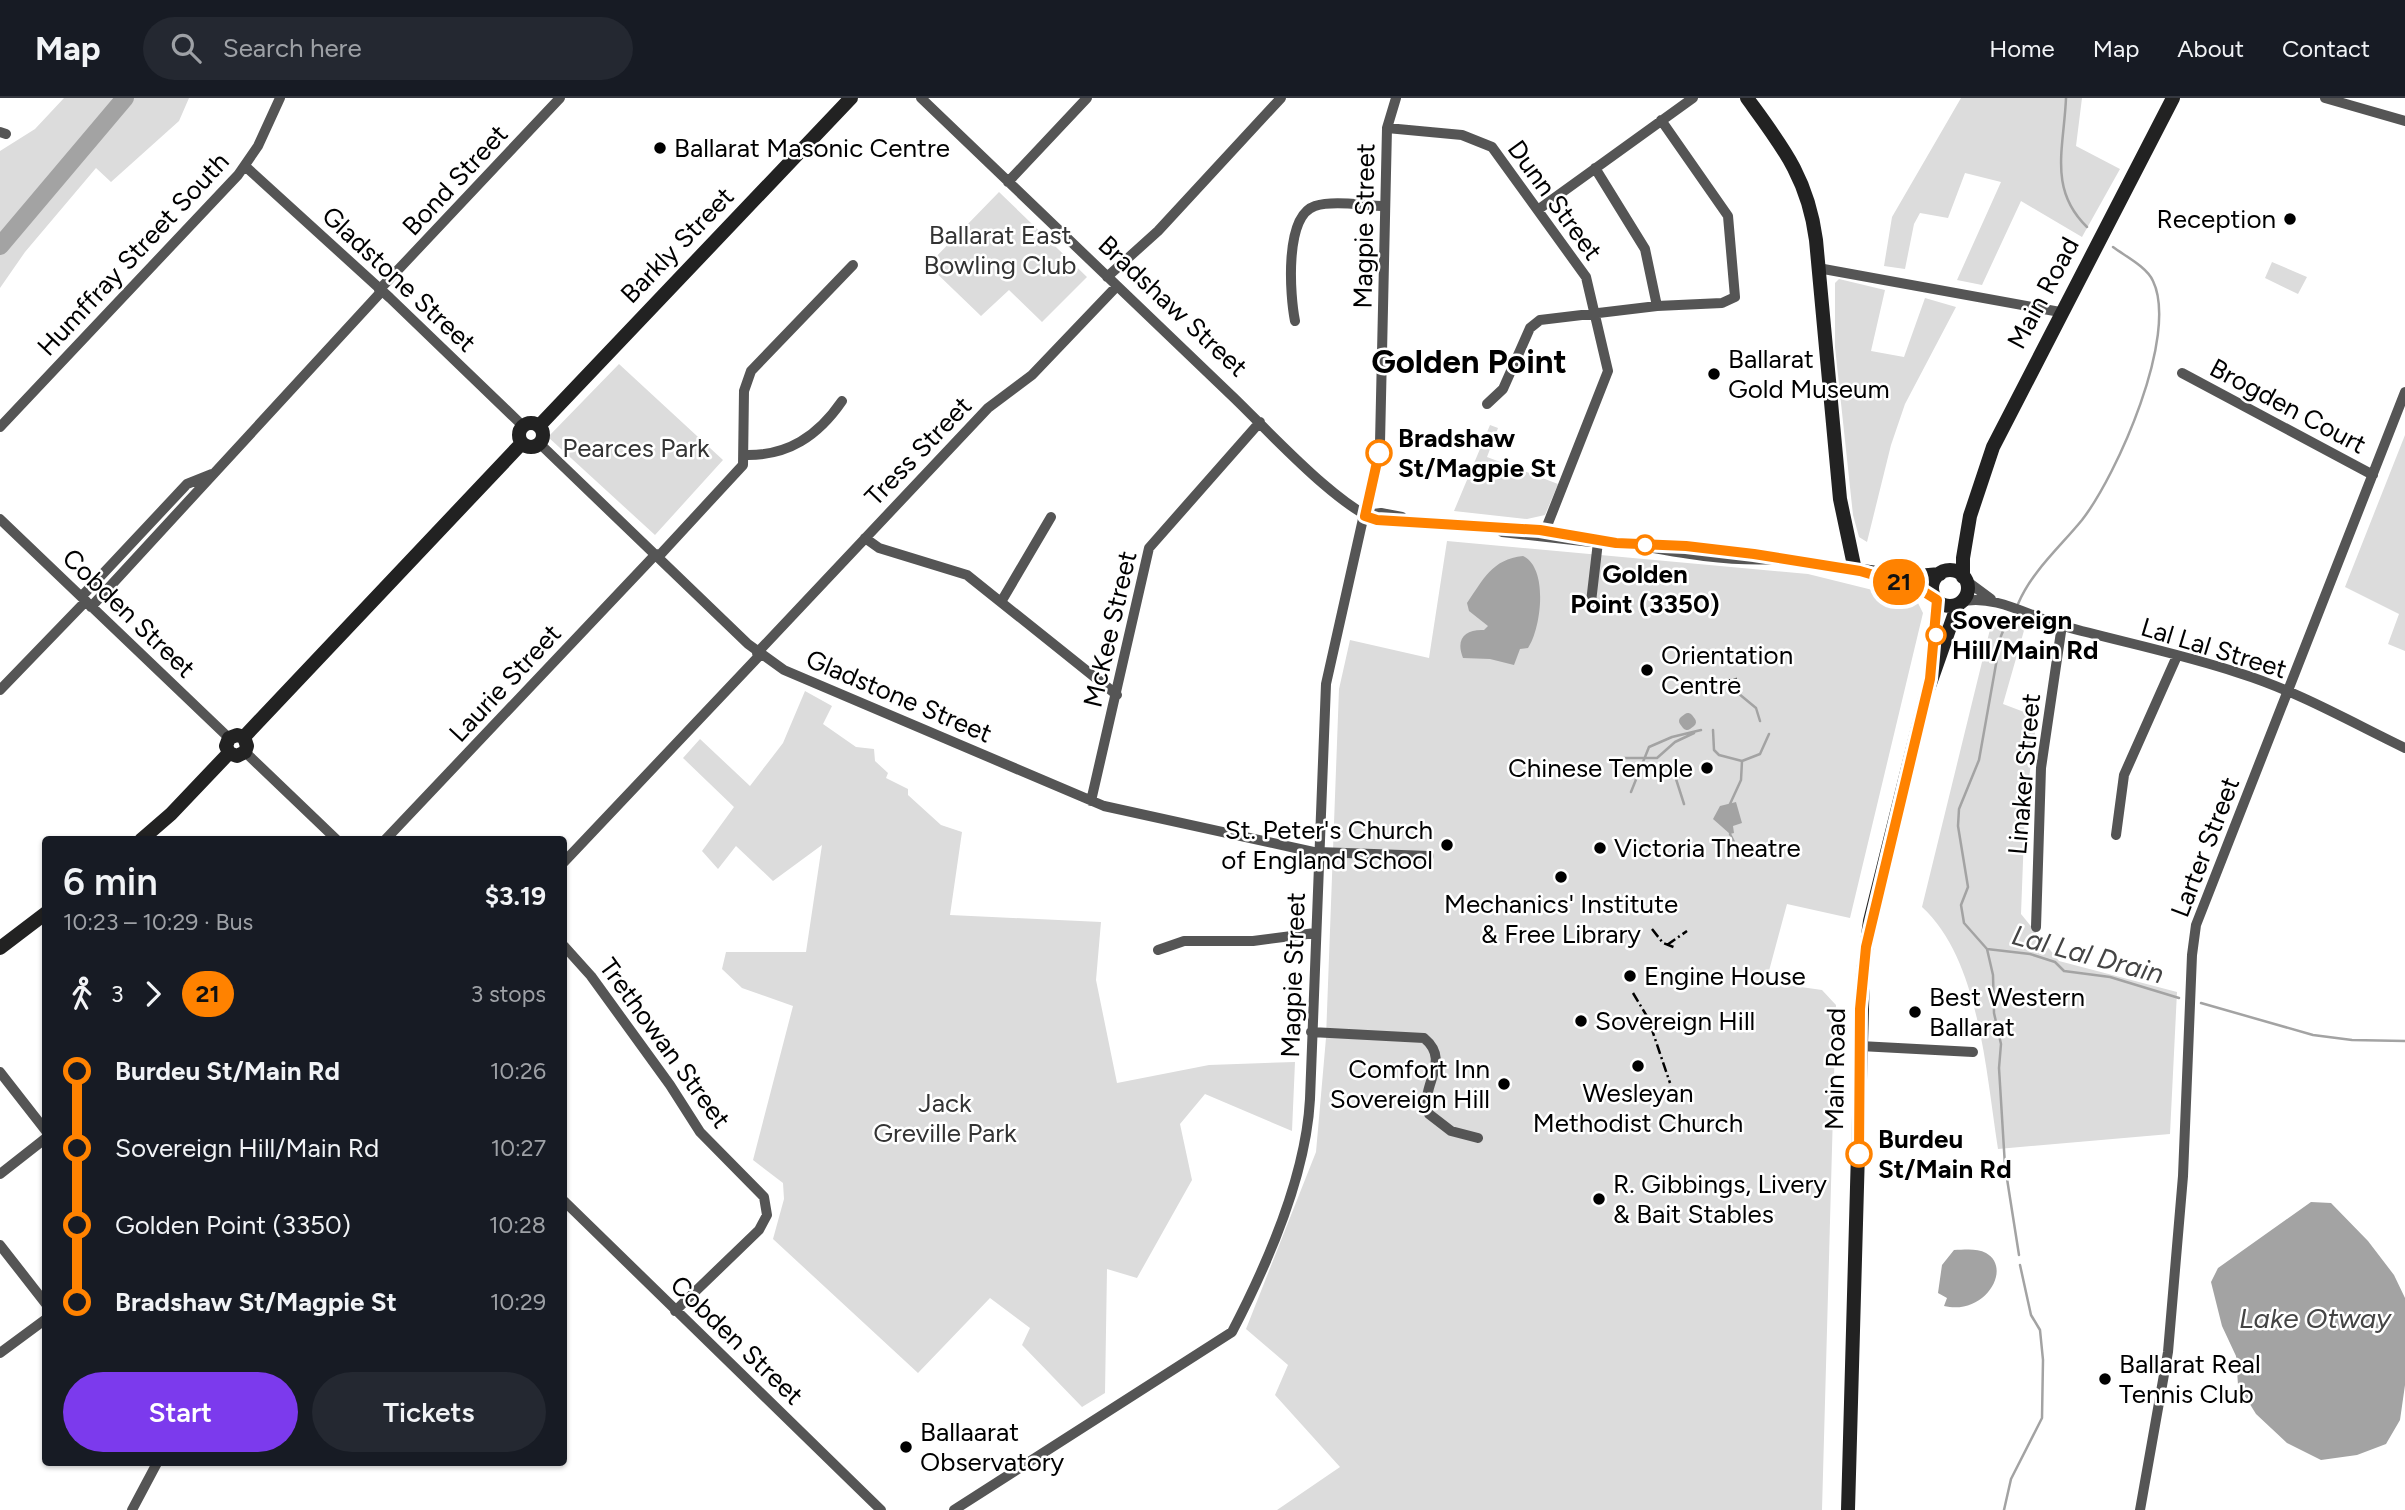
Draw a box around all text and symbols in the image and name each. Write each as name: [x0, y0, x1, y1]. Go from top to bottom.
search box: [143, 17, 633, 80]
text: Map: [35, 29, 101, 68]
icon: search: [167, 29, 205, 67]
text: Search here: [223, 32, 362, 64]
text: Home: [1989, 34, 2055, 63]
text: Map: [2093, 34, 2139, 63]
text: About: [2177, 34, 2244, 63]
text: Contact: [2282, 34, 2370, 63]
street label: Bond Street: [396, 118, 515, 242]
place label: Ballarat Masonic Centre: [674, 132, 950, 164]
street label: Dunn Street: [1501, 134, 1609, 266]
marker: Ballarat Masonic Centre: [652, 140, 668, 156]
street label: Magpie Street: [1347, 143, 1381, 309]
street label: Humffray Street South: [30, 146, 236, 362]
street label: Barkly Street: [614, 180, 740, 310]
street label: Gladstone Street: [315, 199, 483, 359]
place label: Reception: [2156, 203, 2276, 235]
marker: Reception: [2282, 211, 2298, 227]
park label: Ballarat East Bowling Club: [923, 219, 1077, 281]
street label: Bradshaw Street: [1092, 229, 1254, 383]
street label: Main Road: [2000, 232, 2086, 354]
district label: Golden Point: [1371, 342, 1567, 381]
place label: Ballarat Gold Museum: [1728, 343, 1890, 405]
street label: Brogden Court: [2204, 351, 2372, 461]
marker: Ballarat Gold Museum: [1706, 366, 1722, 382]
street label: Tress Street: [858, 390, 978, 512]
place label: Bradshaw St/Magpie St: [1398, 422, 1557, 484]
park label: Pearces Park: [562, 432, 710, 464]
marker: Bradshaw St/Magpie St: [1366, 440, 1392, 466]
marker: Golden Point (3350): [1635, 535, 1655, 555]
street label: Cobden Street: [56, 542, 202, 684]
street label: McKee Street: [1076, 548, 1144, 710]
place label: Golden Point (3350): [1570, 558, 1720, 620]
line badge: 21: [1868, 559, 1930, 605]
text: 21: [1887, 567, 1911, 596]
place label: Sovereign Hill/Main Rd: [1952, 604, 2098, 666]
street label: Lal Lal Street: [2137, 611, 2291, 685]
street label: Laurie Street: [442, 617, 568, 749]
marker: Sovereign Hill/Main Rd: [1926, 625, 1946, 645]
place label: Orientation Centre: [1661, 639, 1793, 701]
street label: Gladstone Street: [801, 642, 997, 750]
marker: Orientation Centre: [1639, 662, 1655, 678]
street label: Linaker Street: [2001, 692, 2047, 856]
place label: Chinese Temple: [1508, 752, 1693, 784]
marker: Chinese Temple: [1699, 760, 1715, 776]
street label: Larter Street: [2164, 772, 2246, 922]
place label: St. Peter's Church of England School: [1221, 814, 1433, 876]
place label: Victoria Theatre: [1614, 832, 1801, 864]
marker: St. Peter's Church of England School: [1439, 837, 1455, 853]
marker: Victoria Theatre: [1592, 840, 1608, 856]
text: 6 min: [63, 859, 158, 905]
marker: Mechanics' Institute & Free Library: [1553, 869, 1569, 885]
text: $3.19: [485, 880, 546, 912]
place label: Mechanics' Institute & Free Library: [1444, 888, 1678, 950]
street label: Magpie Street: [1274, 892, 1312, 1058]
text: 10:23 – 10:29 · Bus: [63, 908, 253, 936]
water label: Lal Lal Drain: [2008, 917, 2168, 991]
street label: Trethowan Street: [593, 952, 737, 1134]
place label: Engine House: [1644, 960, 1806, 992]
marker: Engine House: [1622, 968, 1638, 984]
icon: walk: [63, 975, 101, 1013]
icon: forward: [134, 975, 172, 1013]
text: 21: [196, 979, 220, 1008]
text: 3: [111, 980, 124, 1008]
text: 3 stops: [471, 980, 546, 1008]
place label: Best Western Ballarat: [1929, 981, 2085, 1043]
marker: Best Western Ballarat: [1907, 1004, 1923, 1020]
place label: Sovereign Hill: [1595, 1005, 1755, 1037]
street label: Main Road: [1818, 1008, 1852, 1130]
marker: Sovereign Hill: [1573, 1013, 1589, 1029]
place label: Comfort Inn Sovereign Hill: [1330, 1053, 1490, 1115]
text: Burdeu St/Main Rd: [115, 1055, 340, 1087]
text: 10:26: [490, 1057, 546, 1085]
marker: Wesleyan Methodist Church: [1630, 1058, 1646, 1074]
marker: Comfort Inn Sovereign Hill: [1496, 1076, 1512, 1092]
place label: Wesleyan Methodist Church: [1533, 1077, 1743, 1139]
park label: Jack Greville Park: [873, 1087, 1017, 1149]
place label: Burdeu St/Main Rd: [1878, 1123, 2012, 1185]
text: Sovereign Hill/Main Rd: [115, 1132, 379, 1164]
text: 10:27: [491, 1134, 546, 1162]
marker: Burdeu St/Main Rd: [1846, 1141, 1872, 1167]
place label: R. Gibbings, Livery & Bait Stables: [1613, 1168, 1827, 1230]
marker: R. Gibbings, Livery & Bait Stables: [1591, 1191, 1607, 1207]
text: Golden Point (3350): [115, 1209, 351, 1241]
text: 10:28: [489, 1211, 546, 1239]
street label: Cobden Street: [664, 1269, 810, 1411]
text: Bradshaw St/Magpie St: [115, 1286, 397, 1318]
text: 10:29: [490, 1288, 546, 1316]
water label: Lake Otway: [2239, 1301, 2392, 1335]
place label: Ballarat Real Tennis Club: [2119, 1348, 2261, 1410]
marker: Ballarat Real Tennis Club: [2097, 1371, 2113, 1387]
button: Start: [63, 1372, 298, 1452]
button: Tickets: [312, 1372, 546, 1452]
place label: Ballaarat Observatory: [920, 1416, 1065, 1478]
marker: Ballaarat Observatory: [898, 1439, 914, 1455]

